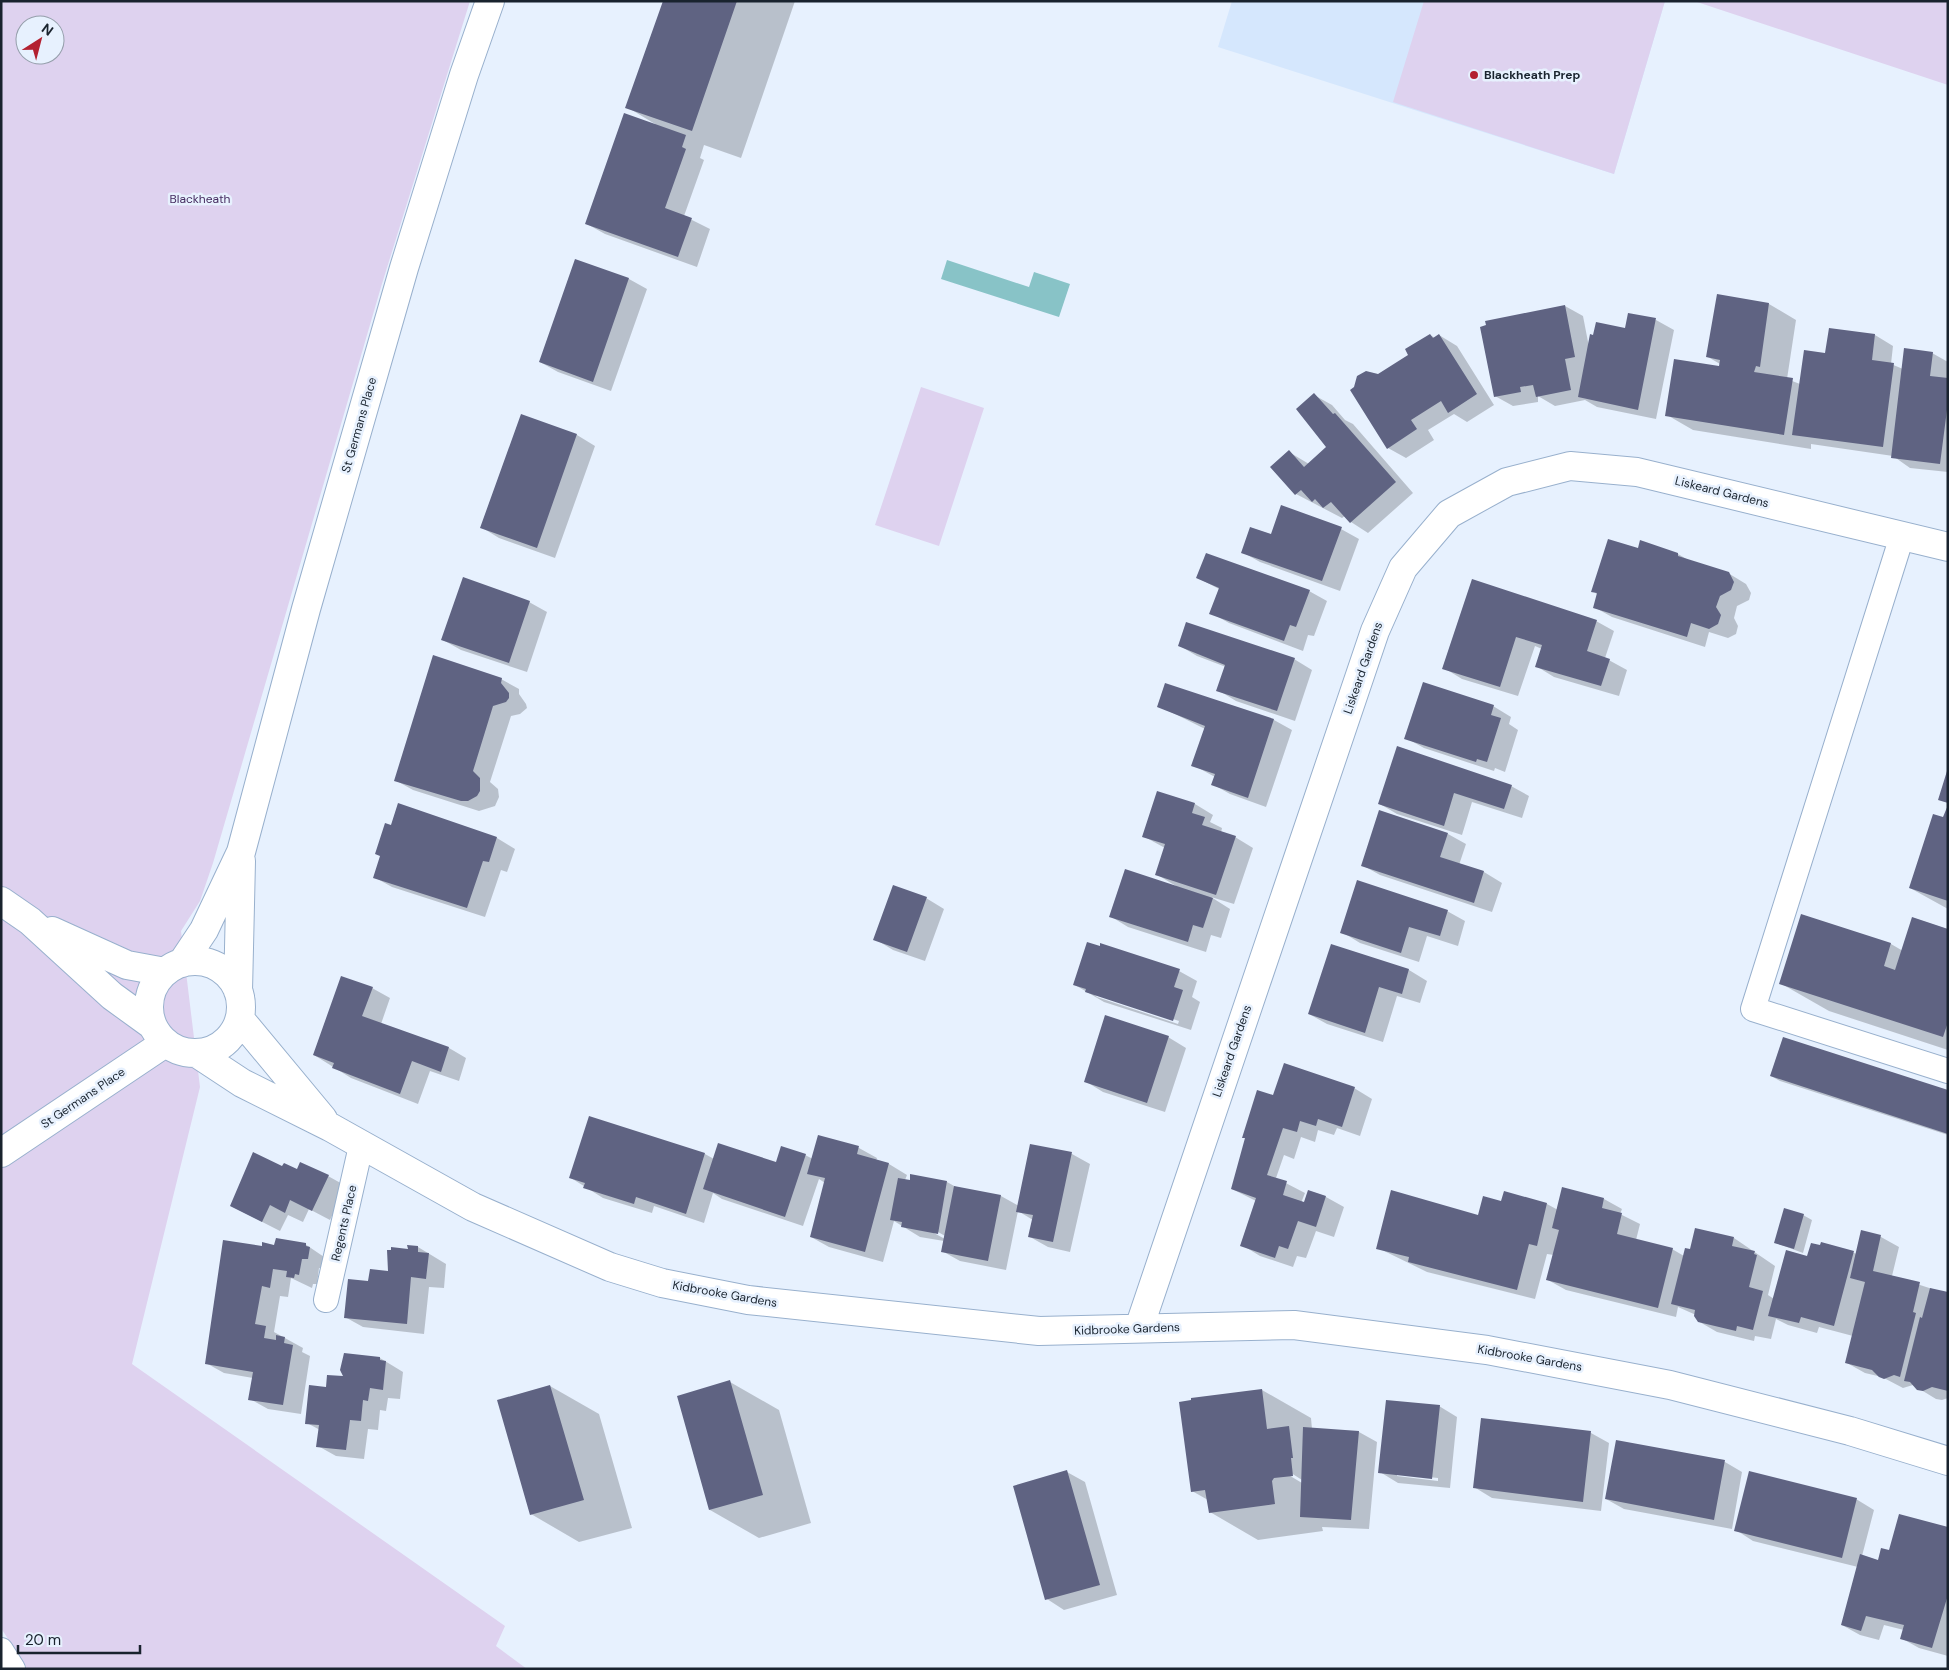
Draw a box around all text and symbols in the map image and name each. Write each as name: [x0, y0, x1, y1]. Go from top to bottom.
north arrow: [15, 15, 65, 65]
text: N: [38, 19, 57, 40]
place label: Blackheath Prep: [1484, 67, 1581, 83]
marker: Blackheath Prep: [1468, 69, 1480, 81]
park label: Blackheath: [169, 191, 231, 207]
street label: St Germans Place: [338, 375, 380, 474]
street label: Liskeard Gardens: [1673, 473, 1771, 511]
street label: Liskeard Gardens: [1340, 620, 1386, 716]
street label: Liskeard Gardens: [1209, 1003, 1255, 1099]
street label: St Germans Place: [38, 1064, 128, 1132]
street label: Regents Place: [327, 1183, 361, 1263]
street label: Kidbrooke Gardens: [671, 1277, 779, 1311]
street label: Kidbrooke Gardens: [1074, 1319, 1180, 1339]
street label: Kidbrooke Gardens: [1476, 1341, 1584, 1375]
scale bar: [18, 1622, 140, 1654]
text: 20 m: [25, 1630, 61, 1650]

